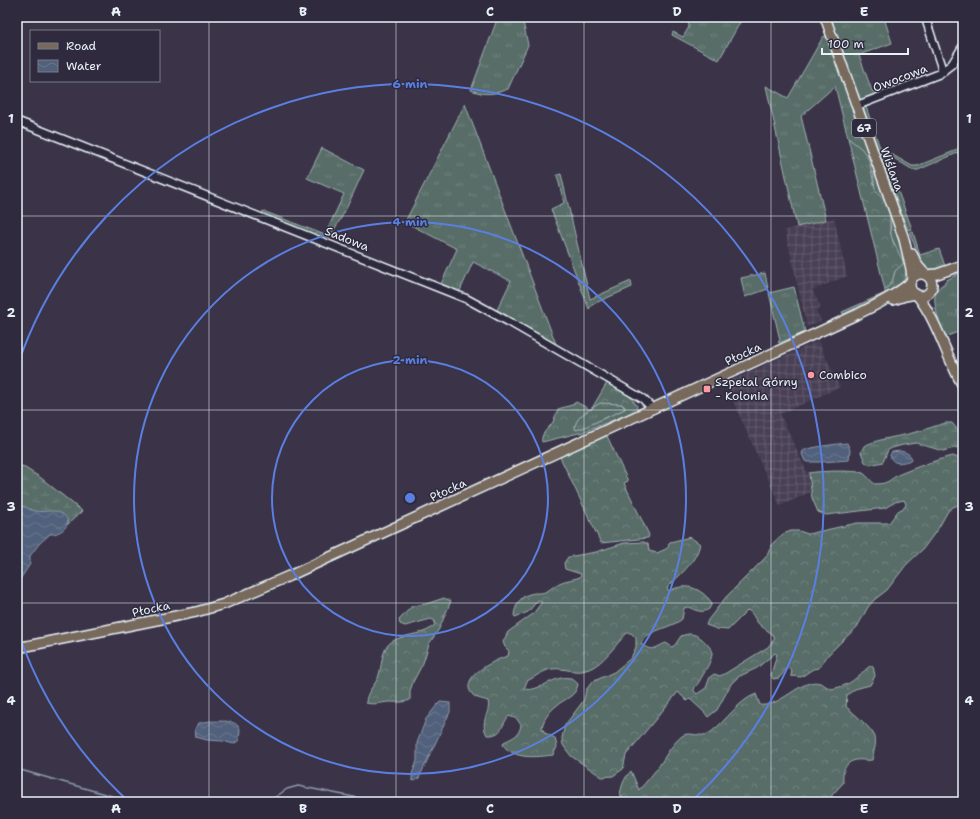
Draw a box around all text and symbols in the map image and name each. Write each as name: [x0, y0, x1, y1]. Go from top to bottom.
text: A: [111, 3, 121, 20]
text: B: [299, 3, 307, 20]
text: C: [486, 3, 494, 20]
text: D: [672, 3, 682, 20]
text: E: [860, 3, 869, 20]
legend: [30, 30, 160, 82]
scale bar: [822, 30, 908, 56]
text: 100 m: [828, 36, 864, 52]
text: Road: [66, 38, 97, 54]
text: Water: [66, 58, 102, 74]
street label: Owocowa: [871, 60, 930, 96]
text: 6 min: [393, 76, 428, 92]
text: 1: [8, 110, 14, 127]
text: 1: [966, 110, 972, 127]
road number: 67: [852, 119, 876, 137]
street label: Wiślana: [877, 145, 908, 194]
text: 4 min: [393, 214, 428, 230]
street label: Sadowa: [323, 223, 372, 255]
text: 2: [6, 304, 16, 321]
text: 2: [964, 304, 974, 321]
street label: Płocka: [722, 338, 764, 369]
text: 2 min: [393, 352, 428, 368]
place label: Combico: [819, 367, 867, 383]
marker: Combico: [806, 370, 816, 380]
place label: Szpetal Górny - Kolonia: [715, 374, 798, 404]
marker: Szpetal Górny - Kolonia: [702, 384, 712, 394]
street label: Płocka: [427, 474, 469, 505]
centre of rings: [403, 491, 417, 505]
text: 3: [6, 498, 16, 515]
text: 3: [964, 498, 974, 515]
street label: Płocka: [131, 597, 172, 621]
text: 4: [6, 692, 16, 709]
text: 4: [964, 692, 974, 709]
text: A: [111, 800, 121, 817]
text: B: [299, 800, 307, 817]
text: C: [486, 800, 494, 817]
text: D: [672, 800, 682, 817]
text: E: [860, 800, 869, 817]

